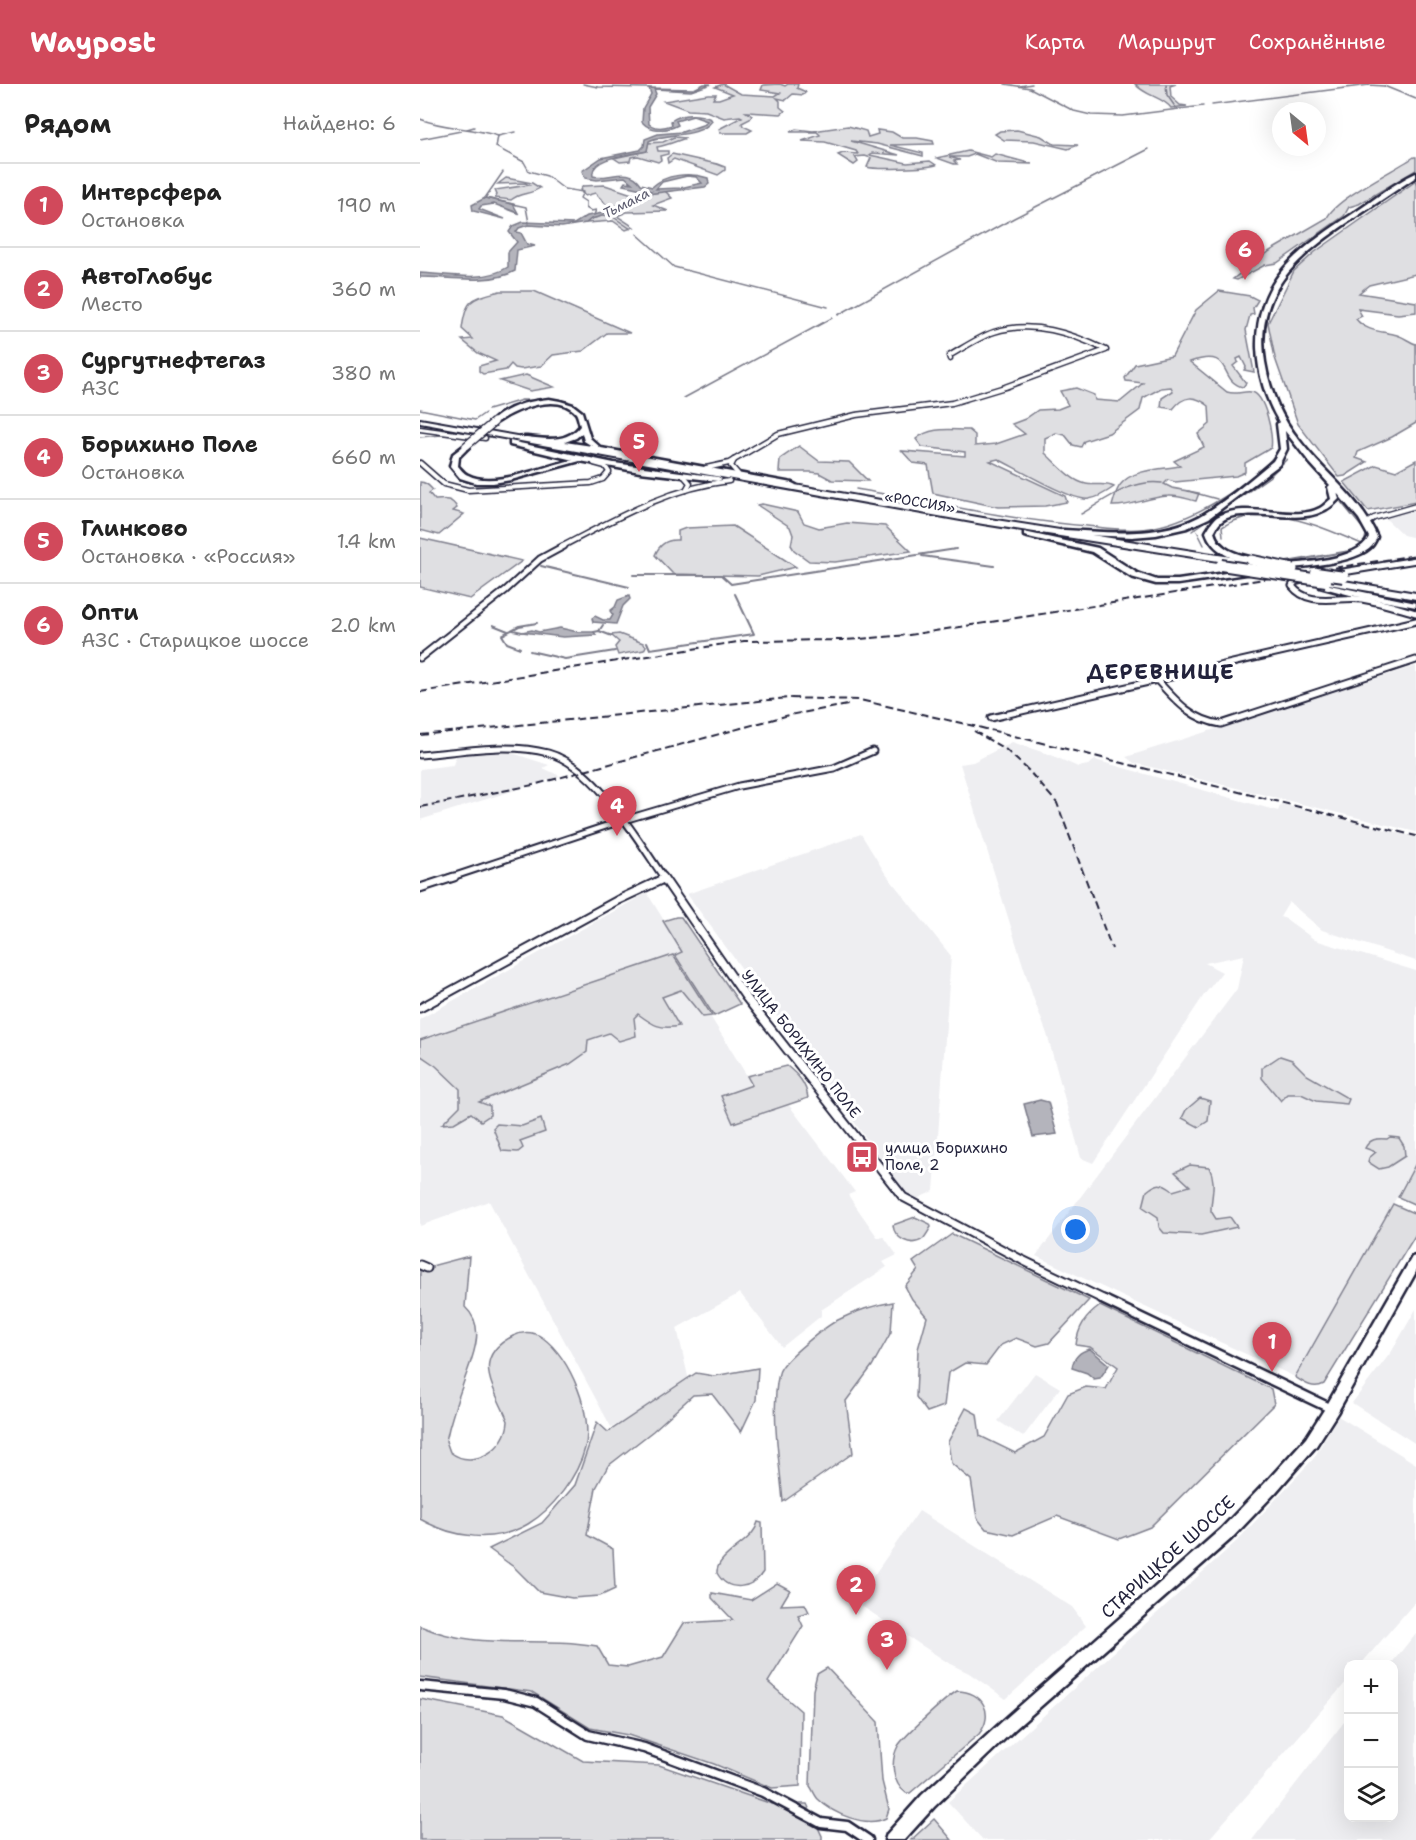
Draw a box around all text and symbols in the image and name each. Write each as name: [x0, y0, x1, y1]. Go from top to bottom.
text: Waypost: [30, 23, 156, 61]
text: Карта: [1025, 28, 1085, 56]
text: Маршрут: [1118, 28, 1216, 56]
text: Сохранённые: [1249, 28, 1386, 56]
north arrow: [1272, 102, 1326, 156]
text: Рядом: [24, 106, 111, 141]
text: Найдено: 6: [283, 110, 396, 136]
text: Интерсфера: [81, 178, 222, 207]
water label: Тьмака: [600, 184, 652, 222]
text: 1: [39, 192, 48, 218]
text: 190 m: [337, 192, 396, 218]
text: Остановка: [81, 207, 185, 233]
pin: 6: [1226, 230, 1264, 280]
text: АвтоГлобус: [81, 262, 213, 291]
text: 2: [37, 276, 51, 302]
text: 360 m: [331, 276, 396, 302]
text: Место: [81, 291, 143, 317]
text: Сургутнефтегаз: [81, 346, 265, 375]
text: 3: [37, 360, 51, 386]
text: 380 m: [331, 360, 396, 386]
text: АЗС: [81, 375, 119, 401]
pin: 5: [620, 422, 658, 472]
text: Борихино Поле: [81, 430, 258, 459]
text: 4: [37, 444, 51, 470]
text: 660 m: [331, 444, 396, 470]
text: Остановка: [81, 459, 185, 485]
street label: «РОССИЯ»: [883, 487, 957, 517]
text: Глинково: [81, 514, 188, 543]
text: 5: [37, 528, 50, 554]
text: 1.4 km: [337, 528, 396, 554]
text: Остановка · «Россия»: [81, 543, 295, 569]
text: Опти: [81, 598, 139, 627]
text: 6: [37, 612, 51, 638]
text: 2.0 km: [330, 612, 396, 638]
text: АЗС · Старицкое шоссе: [81, 627, 309, 653]
district label: ДЕРЕВНИЩЕ: [1087, 658, 1235, 686]
pin: 4: [598, 786, 636, 836]
street label: УЛИЦА БОРИХИНО ПОЛЕ: [737, 966, 865, 1122]
place label: улица Борихино Поле, 2: [885, 1138, 1008, 1175]
bus stop icon: улица Борихино Поле, 2: [844, 1139, 880, 1175]
your location: [1061, 1215, 1090, 1244]
pin: 1: [1252, 1322, 1292, 1372]
street label: СТАРИЦКОЕ ШОССЕ: [1096, 1490, 1240, 1624]
pin: 2: [836, 1566, 876, 1615]
pin: 3: [868, 1620, 906, 1670]
map controls: [1344, 1660, 1398, 1822]
button: +: [1344, 1660, 1398, 1714]
button: −: [1344, 1714, 1398, 1768]
button: layers: [1344, 1768, 1398, 1822]

